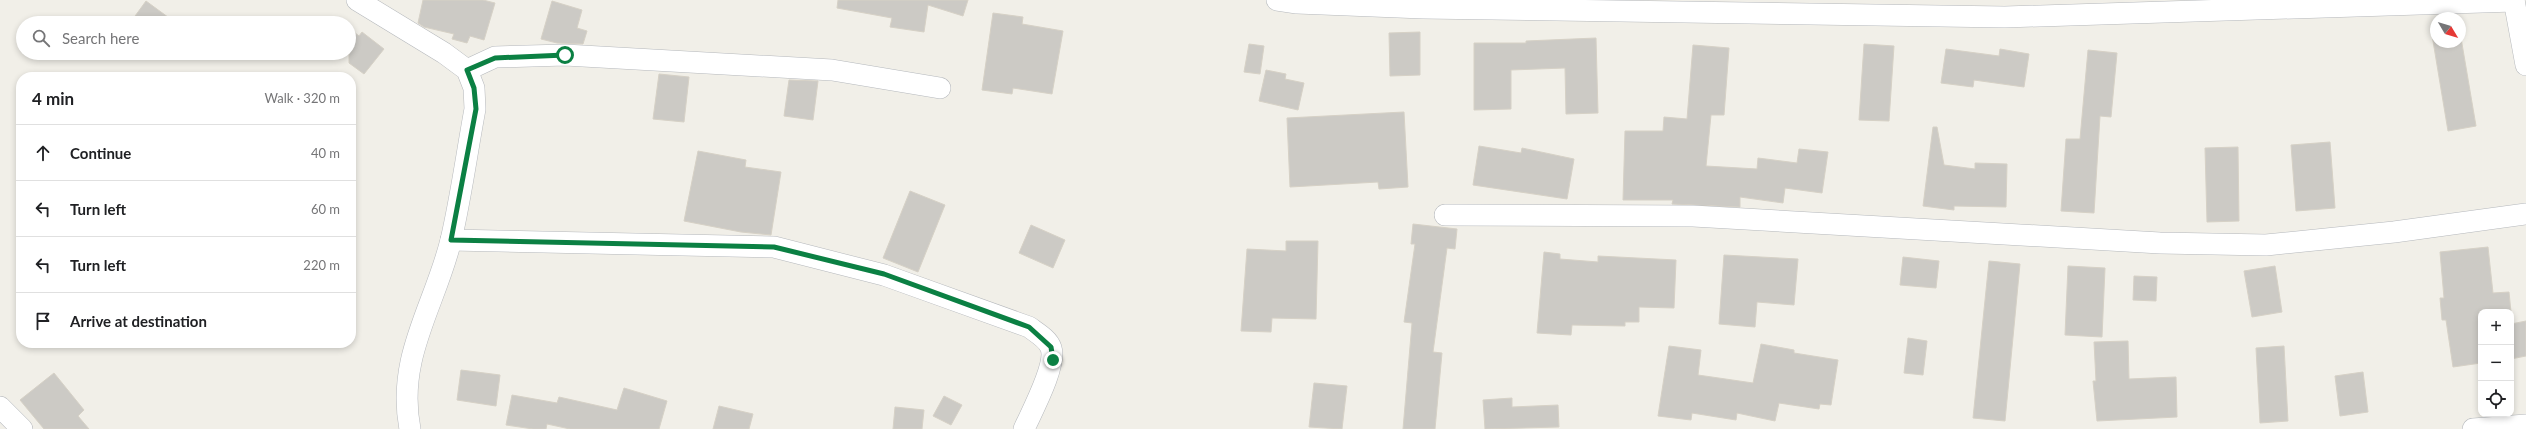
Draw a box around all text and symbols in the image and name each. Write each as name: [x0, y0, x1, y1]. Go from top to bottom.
north arrow: [2430, 12, 2466, 48]
search box: [16, 16, 356, 60]
icon: search: [30, 27, 52, 49]
text: Search here: [62, 29, 139, 47]
route start: [556, 46, 574, 64]
text: 4 min: [32, 88, 74, 109]
text: Walk · 320 m: [264, 90, 340, 106]
icon: ahead: [32, 142, 54, 164]
text: Continue: [70, 144, 131, 162]
text: 40 m: [311, 145, 340, 161]
icon: left: [32, 198, 54, 220]
text: Turn left: [70, 200, 126, 218]
text: 60 m: [311, 201, 340, 217]
icon: left: [32, 254, 54, 276]
text: Turn left: [70, 256, 126, 274]
text: 220 m: [303, 257, 340, 273]
map controls: [2478, 309, 2514, 417]
button: +: [2478, 309, 2514, 345]
icon: arrive: [32, 310, 54, 332]
text: Arrive at destination: [70, 312, 207, 330]
button: −: [2478, 345, 2514, 381]
route end: [1044, 351, 1062, 369]
button: locate: [2478, 381, 2514, 417]

